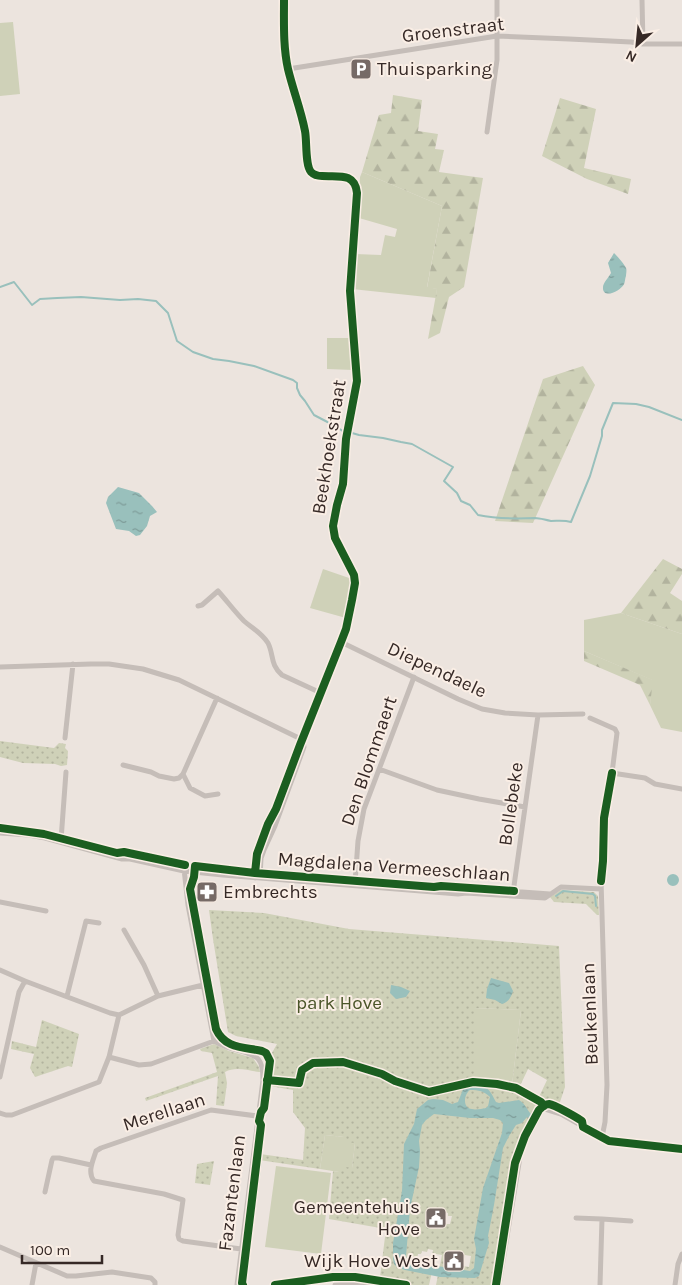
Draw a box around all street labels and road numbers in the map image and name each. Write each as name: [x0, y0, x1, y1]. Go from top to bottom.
street label: Groenstraat: [401, 13, 505, 47]
street label: Beekhoekstraat: [307, 378, 351, 516]
street label: Diependaele: [384, 637, 490, 703]
street label: Den Blommaert: [337, 693, 401, 829]
street label: Bollebeke: [494, 761, 528, 847]
street label: Magdalena Vermeeschlaan: [277, 848, 511, 886]
street label: Beukenlaan: [577, 962, 603, 1066]
street label: Merellaan: [120, 1088, 208, 1136]
street label: Fazantenlaan: [214, 1134, 250, 1252]

